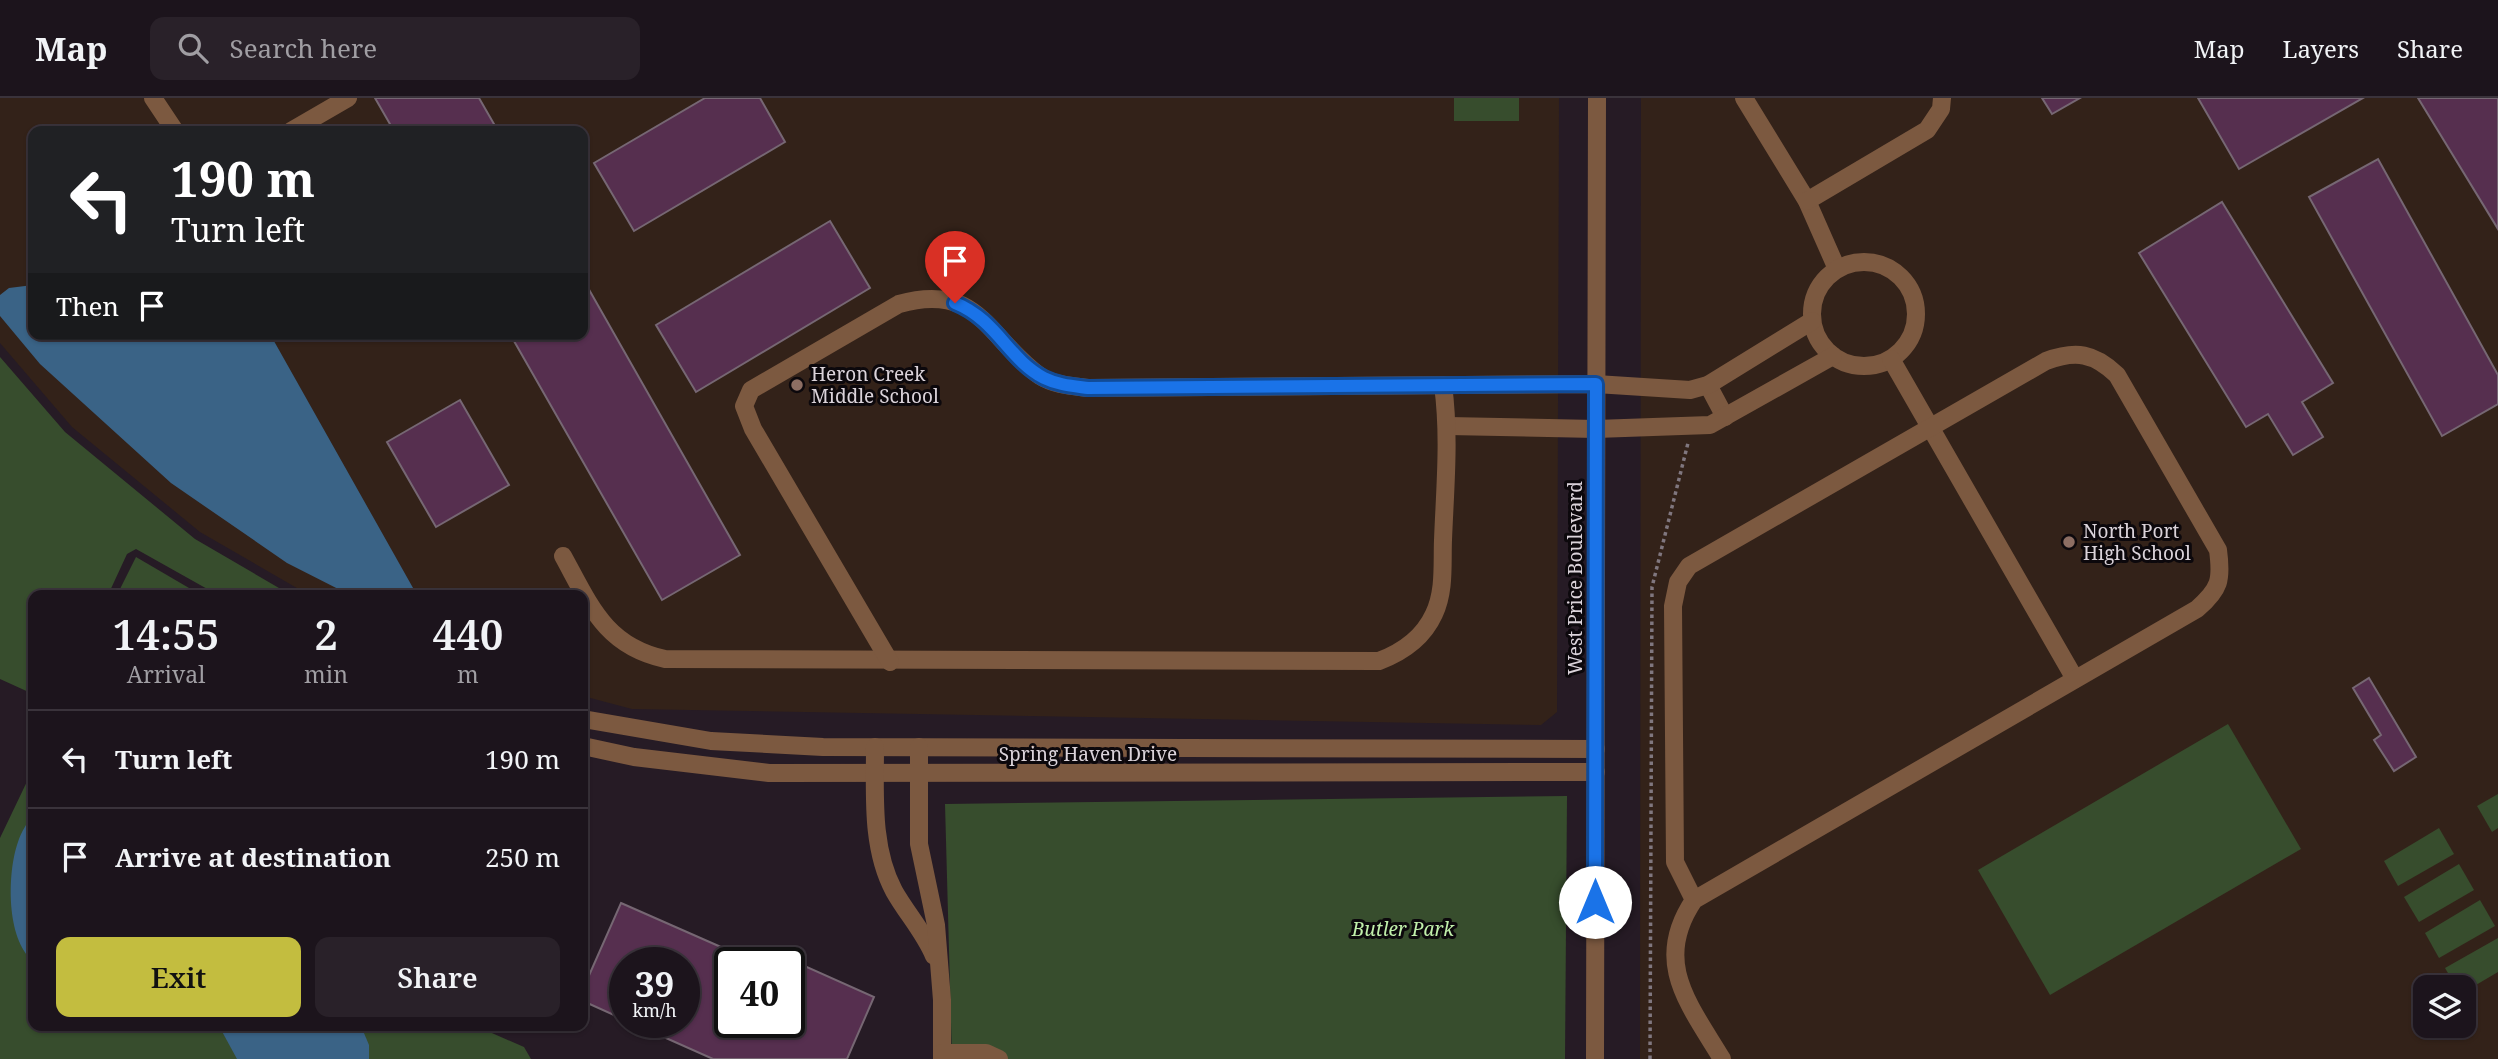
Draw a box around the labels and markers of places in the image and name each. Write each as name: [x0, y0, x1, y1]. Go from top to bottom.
pin: [925, 231, 985, 303]
place label: Heron Creek Middle School: [811, 361, 939, 409]
marker: Heron Creek Middle School: [789, 377, 805, 393]
place label: North Port High School: [2083, 518, 2191, 566]
marker: North Port High School: [2061, 534, 2077, 550]

